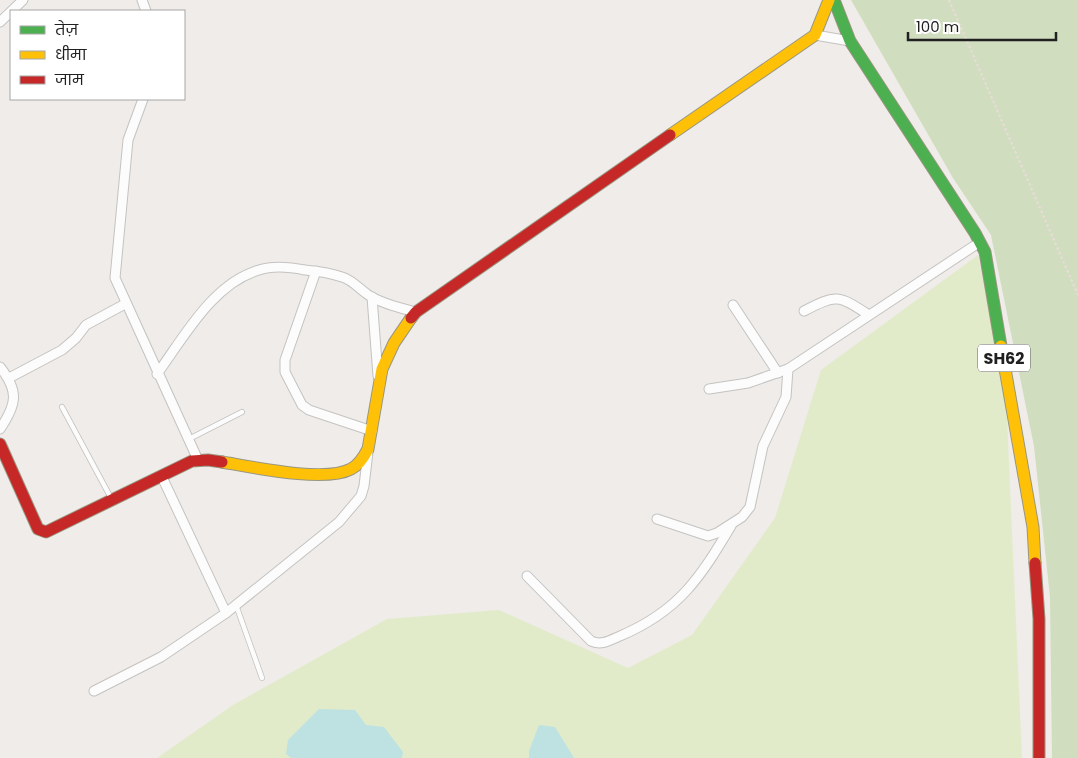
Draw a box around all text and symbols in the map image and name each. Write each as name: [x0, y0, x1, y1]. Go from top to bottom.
legend: [10, 10, 185, 100]
scale bar: [908, 10, 1056, 42]
text: 100 m: [916, 16, 959, 37]
text: तेज़: [54, 19, 78, 40]
text: धीमा: [55, 44, 87, 65]
text: जाम: [54, 69, 85, 90]
road number: SH62: [978, 344, 1030, 372]

